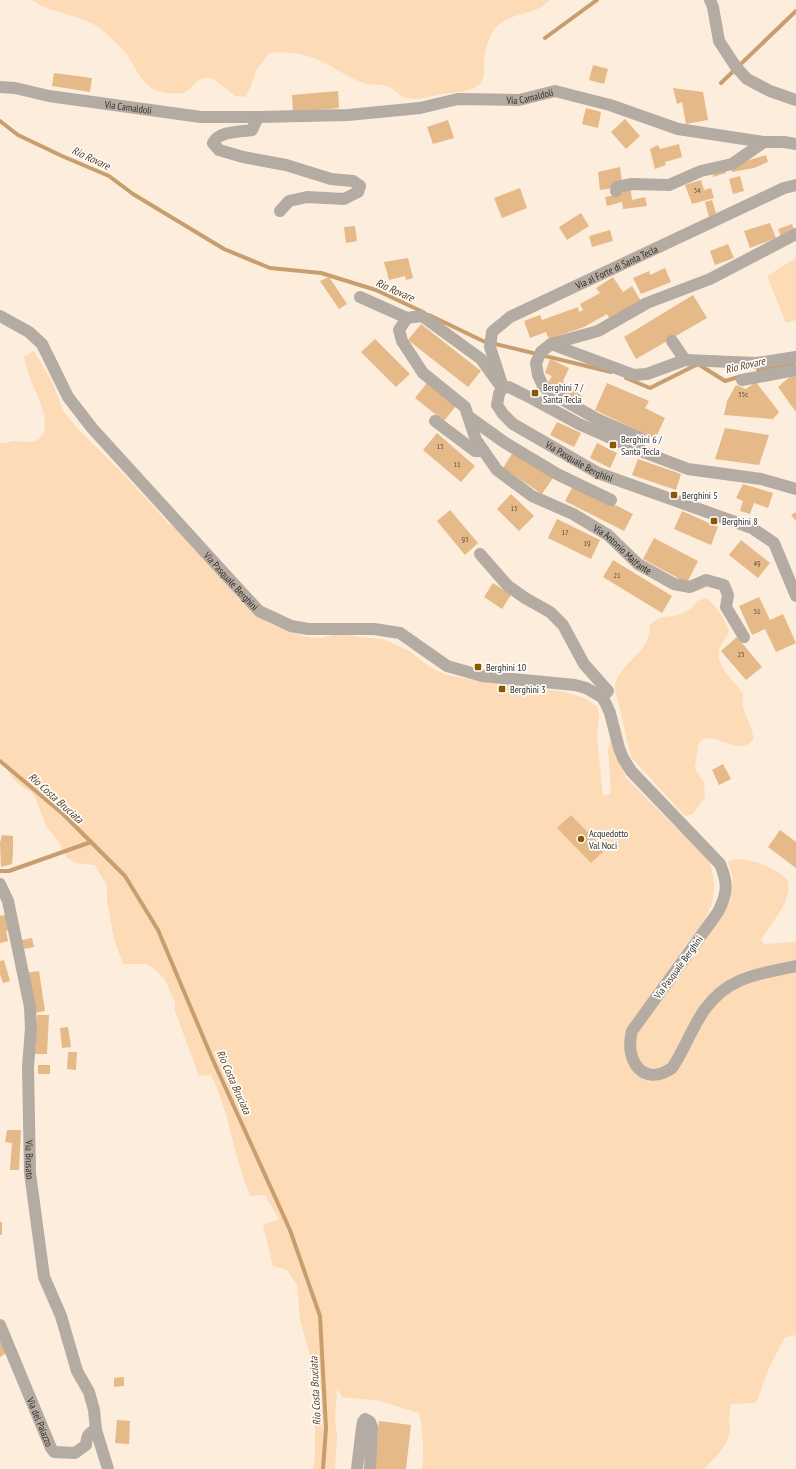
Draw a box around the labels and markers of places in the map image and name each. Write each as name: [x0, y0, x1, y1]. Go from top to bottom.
place label: Berghini 7 / Santa Tecla: [543, 381, 584, 406]
marker: Berghini 7 / Santa Tecla: [530, 388, 540, 398]
place label: Berghini 6 / Santa Tecla: [621, 433, 663, 458]
marker: Berghini 6 / Santa Tecla: [608, 440, 618, 450]
place label: Berghini 5: [682, 489, 718, 502]
marker: Berghini 5: [669, 490, 679, 500]
place label: Berghini 8: [722, 515, 758, 528]
marker: Berghini 8: [709, 516, 719, 526]
place label: Berghini 10: [486, 661, 527, 674]
marker: Berghini 10: [473, 662, 483, 672]
place label: Berghini 3: [510, 683, 546, 696]
marker: Berghini 3: [497, 684, 507, 694]
place label: Acquedotto Val Noci: [588, 827, 628, 852]
marker: Acquedotto Val Noci: [576, 834, 586, 844]

